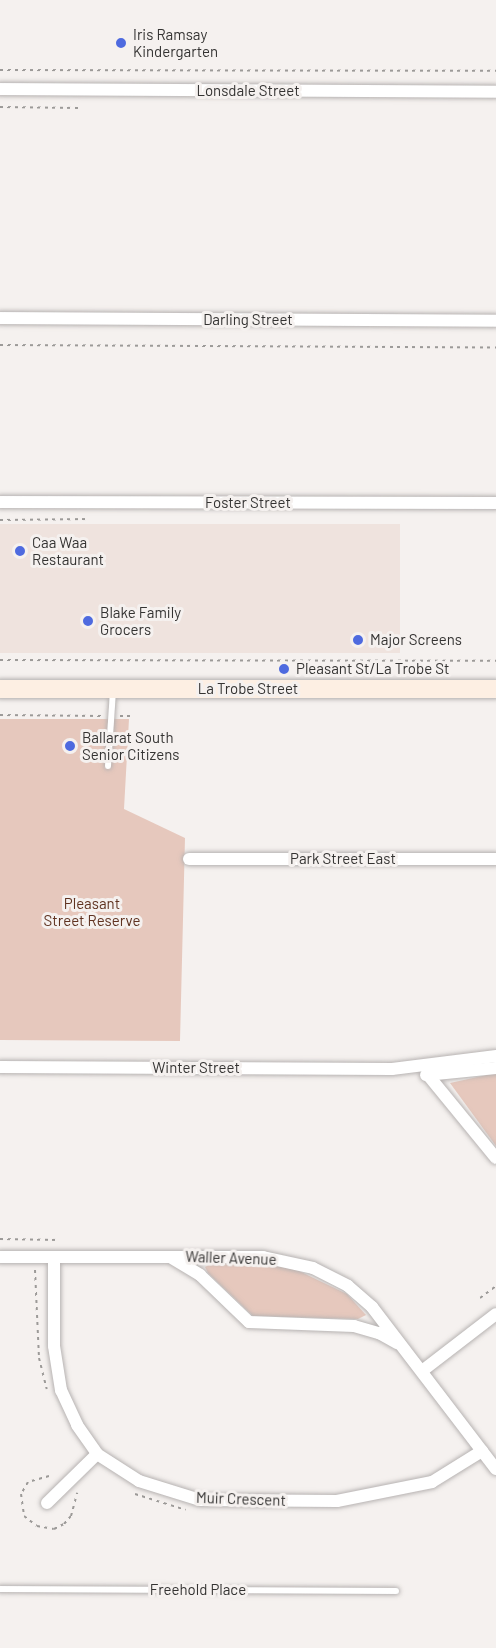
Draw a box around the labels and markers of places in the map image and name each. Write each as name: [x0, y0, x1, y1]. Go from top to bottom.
place label: Iris Ramsay Kindergarten: [133, 25, 218, 60]
marker: Iris Ramsay Kindergarten: [114, 36, 128, 50]
place label: Caa Waa Restaurant: [32, 533, 104, 568]
marker: Caa Waa Restaurant: [13, 544, 27, 558]
place label: Blake Family Grocers: [100, 603, 181, 638]
marker: Blake Family Grocers: [81, 614, 95, 628]
place label: Major Screens: [370, 631, 462, 649]
marker: Major Screens: [351, 633, 365, 647]
place label: Pleasant St/La Trobe St: [296, 660, 449, 678]
marker: Pleasant St/La Trobe St: [277, 662, 291, 676]
place label: Ballarat South Senior Citizens: [82, 728, 179, 763]
marker: Ballarat South Senior Citizens: [63, 739, 77, 753]

